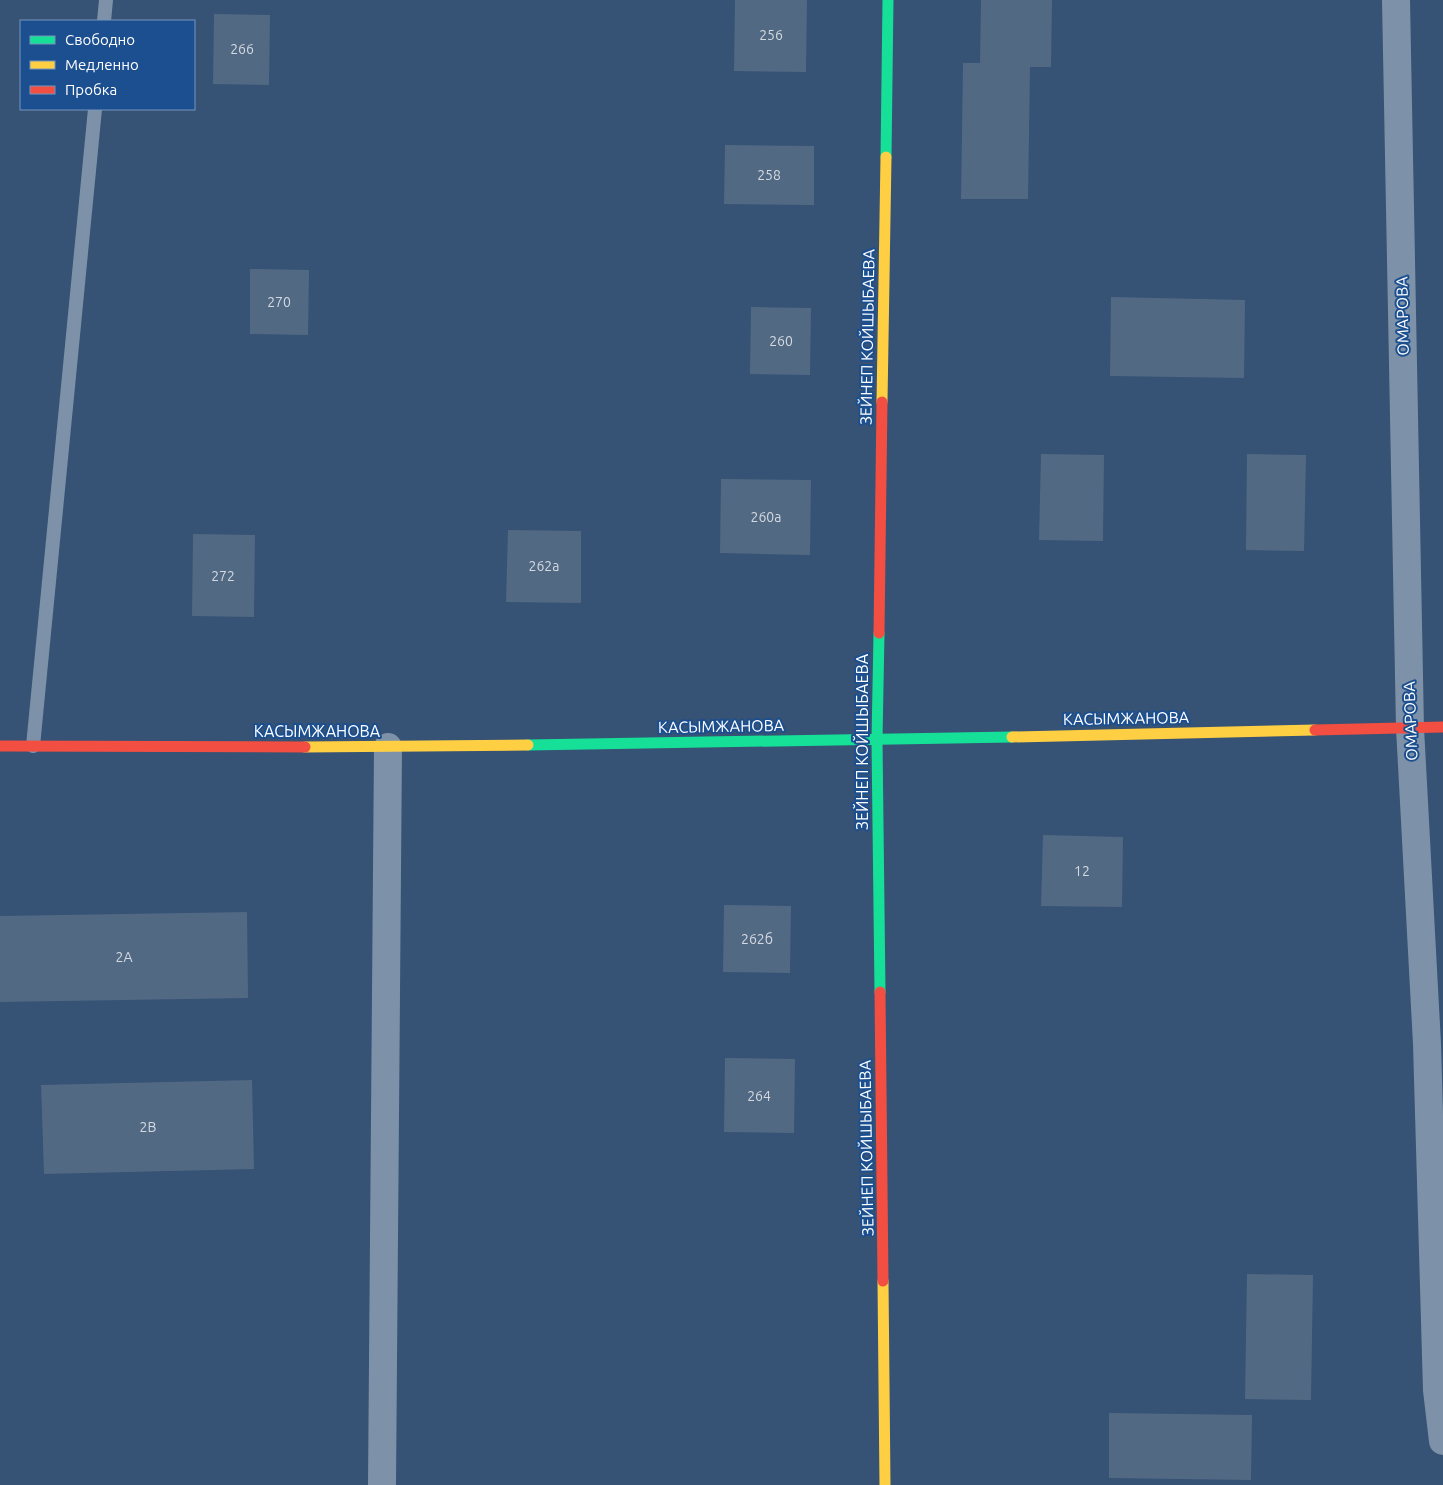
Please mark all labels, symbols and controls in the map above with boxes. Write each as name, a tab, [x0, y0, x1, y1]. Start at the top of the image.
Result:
legend	[20, 20, 195, 110]
house number: 256	[759, 27, 783, 43]
text: Свободно	[65, 31, 135, 48]
house number: 266	[230, 41, 254, 57]
text: Медленно	[65, 56, 139, 73]
text: Пробка	[65, 81, 117, 98]
house number: 258	[757, 167, 781, 183]
street label: ЗЕЙНЕП КОЙШЫБАЕВА	[855, 248, 878, 425]
street label: ОМАРОВА	[1392, 276, 1412, 356]
house number: 270	[267, 294, 291, 310]
house number: 260	[769, 333, 793, 349]
house number: 260а	[751, 509, 781, 525]
house number: 262а	[529, 558, 559, 574]
house number: 272	[211, 568, 235, 584]
street label: ЗЕЙНЕП КОЙШЫБАЕВА	[852, 653, 871, 830]
street label: ОМАРОВА	[1400, 680, 1420, 761]
street label: КАСЫМЖАНОВА	[1063, 708, 1190, 728]
street label: КАСЫМЖАНОВА	[658, 716, 785, 736]
street label: КАСЫМЖАНОВА	[254, 722, 381, 740]
house number: 12	[1074, 863, 1090, 879]
house number: 262б	[741, 931, 773, 947]
house number: 2А	[116, 949, 133, 965]
street label: ЗЕЙНЕП КОЙШЫБАЕВА	[854, 1059, 877, 1236]
house number: 264	[747, 1088, 771, 1104]
house number: 2В	[140, 1119, 156, 1135]

